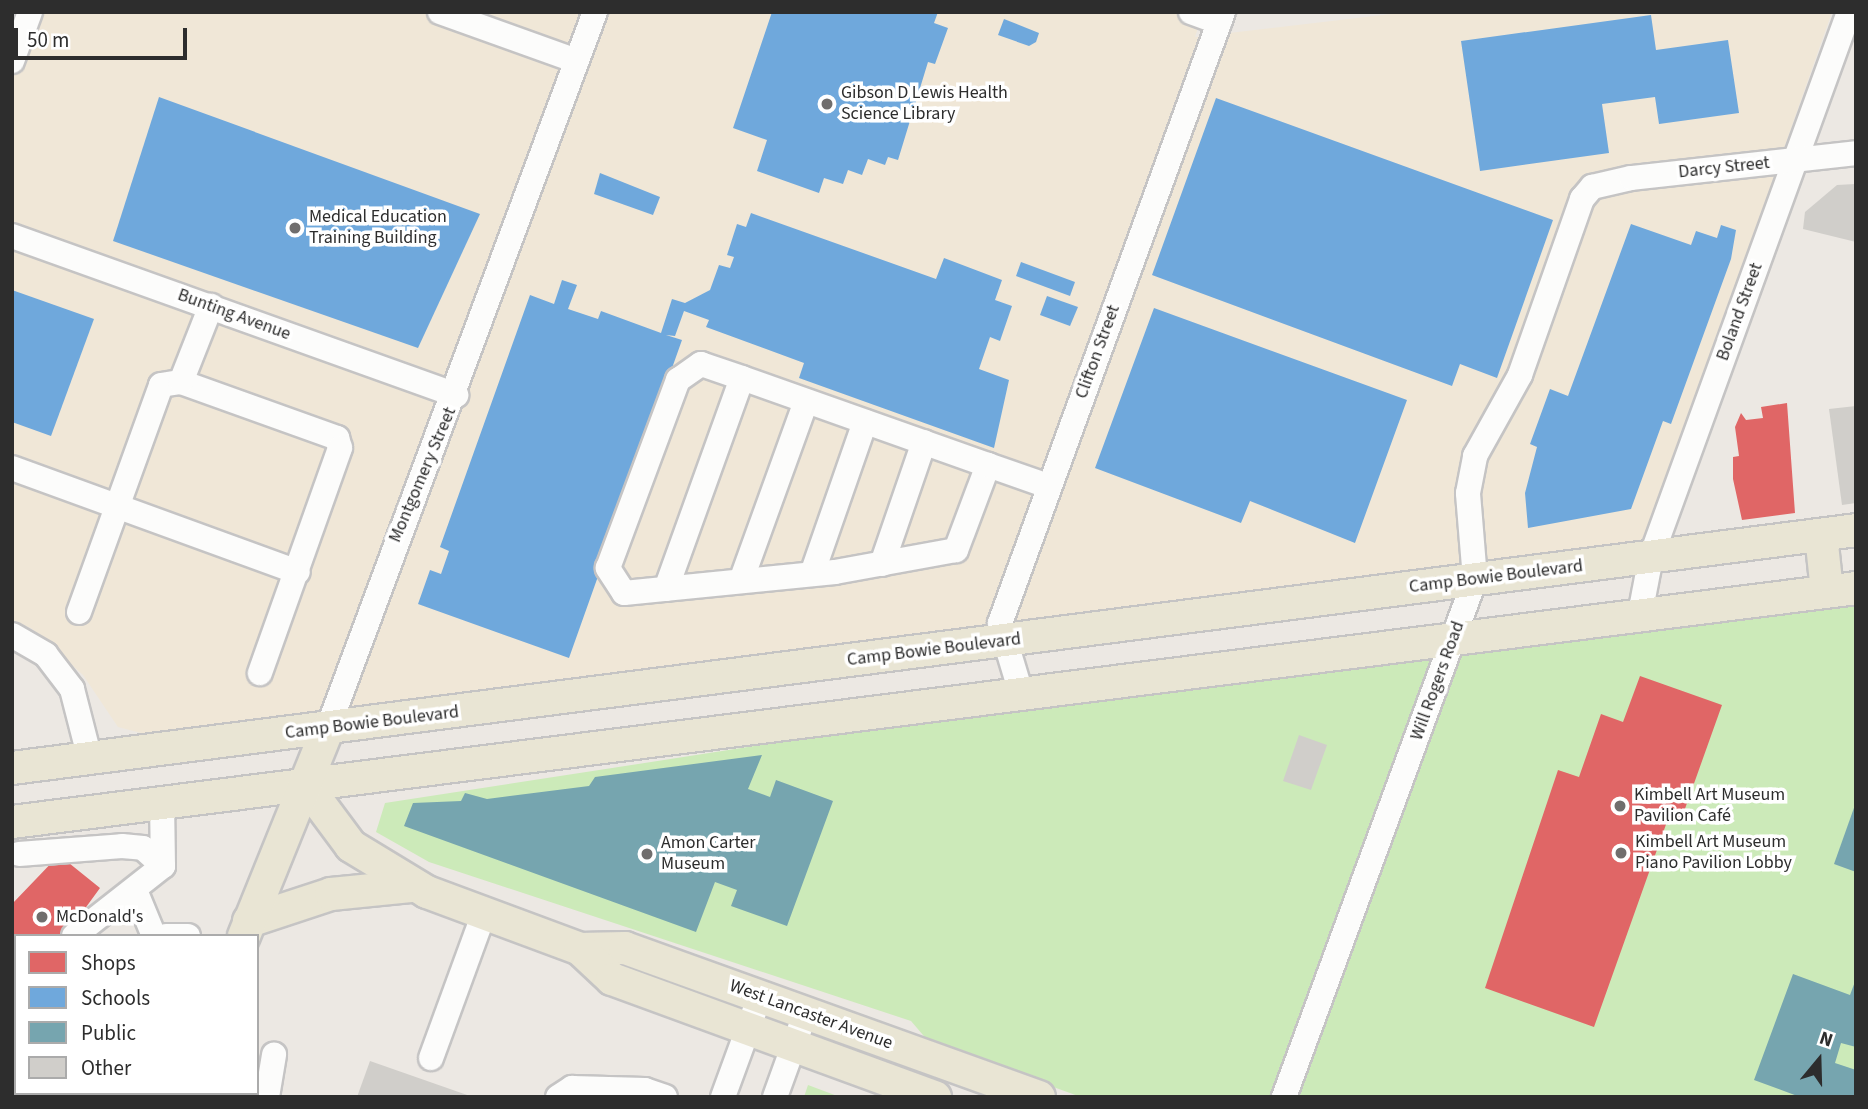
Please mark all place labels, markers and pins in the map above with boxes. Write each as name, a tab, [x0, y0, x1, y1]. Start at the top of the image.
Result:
place label: Gibson D Lewis Health Science Library	[841, 83, 1008, 126]
marker: Gibson D Lewis Health Science Library	[819, 96, 835, 112]
place label: Medical Education Training Building	[309, 207, 447, 249]
marker: Medical Education Training Building	[287, 220, 303, 236]
place label: Kimbell Art Museum Pavilion Café	[1634, 785, 1785, 828]
marker: Kimbell Art Museum Pavilion Café	[1612, 798, 1628, 814]
place label: Kimbell Art Museum Piano Pavilion Lobby	[1635, 832, 1792, 874]
place label: Amon Carter Museum	[661, 833, 756, 876]
marker: Kimbell Art Museum Piano Pavilion Lobby	[1613, 845, 1629, 861]
marker: Amon Carter Museum	[639, 846, 655, 862]
place label: McDonald's	[56, 906, 143, 928]
marker: McDonald's	[34, 909, 50, 925]

